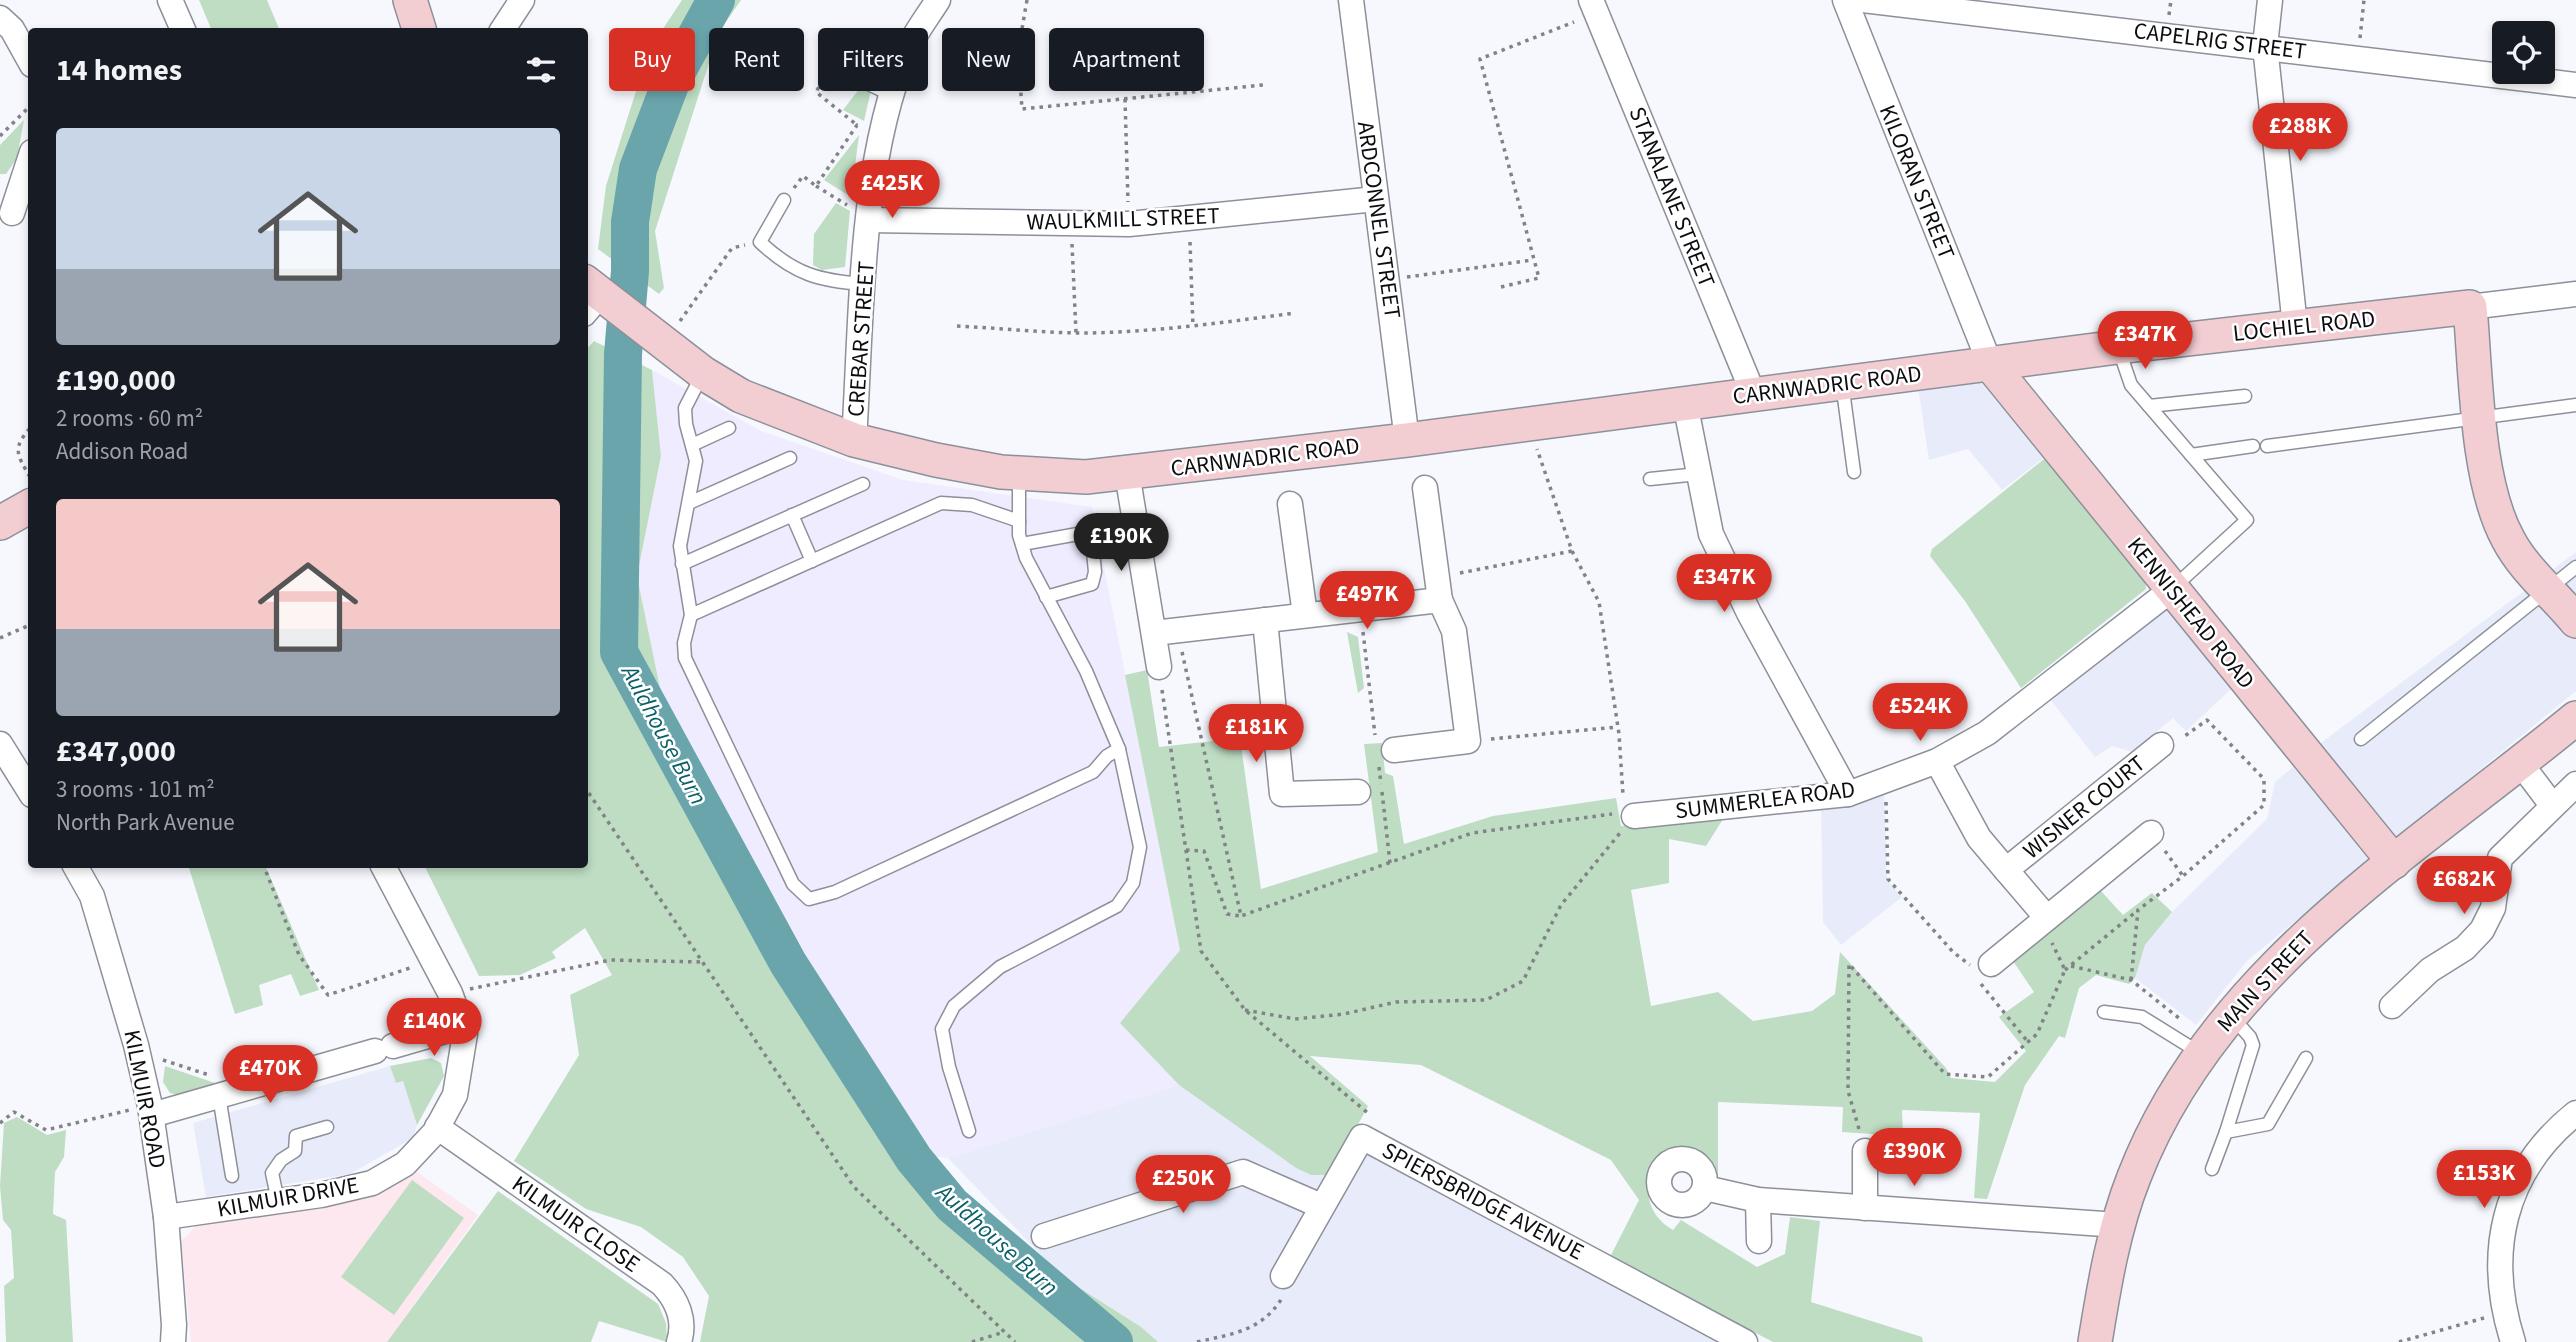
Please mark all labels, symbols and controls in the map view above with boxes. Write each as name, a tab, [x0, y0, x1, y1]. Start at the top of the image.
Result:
street label: CAPELRIG STREET	[2132, 14, 2308, 68]
map controls	[2492, 21, 2555, 84]
button: locate	[2492, 21, 2555, 84]
chip: Buy	[609, 28, 695, 91]
chip: Rent	[709, 28, 804, 91]
chip: Filters	[818, 28, 928, 91]
chip: New	[942, 28, 1035, 91]
chip: Apartment	[1049, 28, 1204, 91]
text: 14 homes	[56, 49, 182, 92]
icon: filters	[522, 51, 560, 89]
street label: KILORAN STREET	[1871, 100, 1963, 264]
street label: STANALANE STREET	[1621, 102, 1723, 292]
pin: £288K	[2251, 104, 2349, 163]
text: £288K	[2269, 109, 2331, 142]
street label: ARDCONNEL STREET	[1349, 119, 1409, 321]
pin: £425K	[843, 160, 941, 220]
text: £425K	[861, 166, 923, 199]
icon: home	[245, 173, 371, 299]
street label: WAULKMILL STREET	[1026, 199, 1220, 239]
street label: CREBAR STREET	[839, 260, 883, 418]
street label: LOCHIEL ROAD	[2231, 302, 2377, 350]
pin: £347K	[2096, 312, 2194, 371]
text: £347K	[2114, 317, 2176, 350]
street label: CARNWADRIC ROAD	[1731, 357, 1923, 413]
text: £190,000	[56, 359, 176, 402]
text: 2 rooms · 60 m²	[56, 402, 203, 435]
street label: CARNWADRIC ROAD	[1169, 429, 1361, 485]
text: Addison Road	[56, 435, 188, 468]
pin: £190K	[1072, 514, 1170, 573]
text: £190K	[1090, 519, 1152, 552]
street label: KENNISHEAD ROAD	[2119, 530, 2263, 696]
icon: home	[245, 544, 371, 670]
pin: £347K	[1675, 554, 1773, 614]
text: £347K	[1693, 560, 1755, 593]
pin: £497K	[1318, 572, 1416, 631]
text: £497K	[1336, 577, 1398, 610]
water label: Auldhouse Burn	[612, 657, 716, 811]
pin: £524K	[1871, 684, 1969, 743]
text: £524K	[1889, 689, 1951, 722]
pin: £181K	[1207, 704, 1305, 764]
text: £181K	[1225, 710, 1287, 743]
text: £347,000	[56, 730, 176, 773]
street label: WISNER COURT	[2016, 747, 2152, 867]
text: 3 rooms · 101 m²	[56, 773, 215, 806]
street label: SUMMERLEA ROAD	[1673, 773, 1857, 827]
text: North Park Avenue	[56, 806, 235, 839]
pin: £682K	[2415, 856, 2513, 916]
text: £682K	[2433, 862, 2495, 895]
street label: MAIN STREET	[2209, 923, 2321, 1039]
pin: £140K	[385, 998, 483, 1058]
text: £140K	[403, 1004, 465, 1037]
street label: KILMUIR ROAD	[115, 1027, 175, 1171]
pin: £470K	[221, 1046, 319, 1105]
text: £470K	[239, 1051, 301, 1084]
pin: £390K	[1865, 1128, 1963, 1188]
street label: SPIERSBRIDGE AVENUE	[1376, 1134, 1590, 1268]
text: £390K	[1883, 1134, 1945, 1167]
pin: £153K	[2435, 1150, 2533, 1210]
pin: £250K	[1134, 1156, 1232, 1215]
text: £153K	[2453, 1156, 2515, 1189]
text: £250K	[1152, 1161, 1214, 1194]
street label: KILMUIR DRIVE	[215, 1168, 361, 1226]
street label: KILMUIR CLOSE	[505, 1168, 647, 1280]
water label: Auldhouse Burn	[927, 1174, 1066, 1304]

